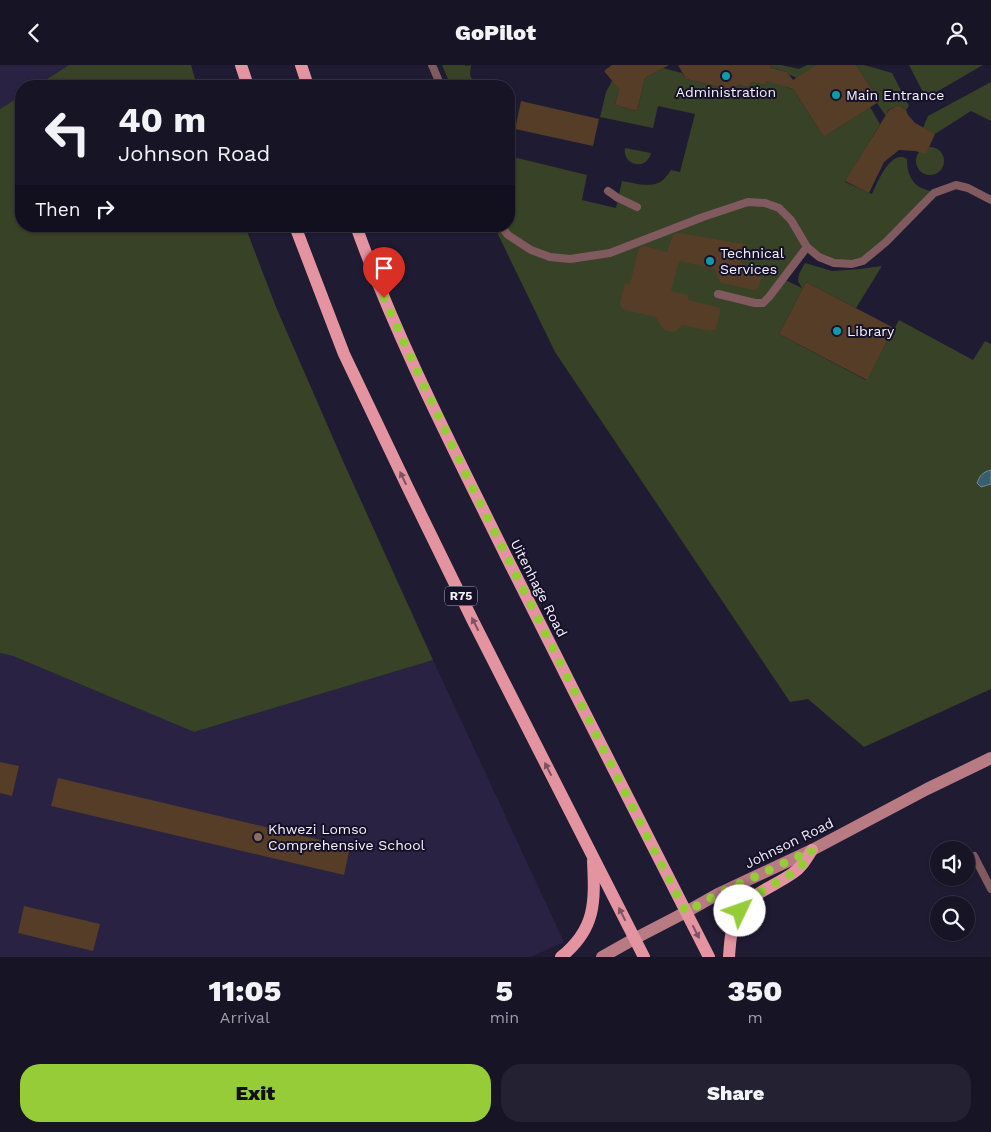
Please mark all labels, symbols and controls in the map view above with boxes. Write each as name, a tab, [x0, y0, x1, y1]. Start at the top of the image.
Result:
icon: back	[20, 19, 48, 47]
icon: person	[943, 19, 971, 47]
text: GoPilot	[455, 20, 536, 45]
marker: Administration	[720, 70, 732, 82]
place label: Administration	[676, 84, 776, 100]
place label: Main Entrance	[846, 87, 944, 103]
marker: Main Entrance	[830, 89, 842, 101]
text: 40 m	[118, 99, 206, 141]
icon: left	[35, 100, 100, 165]
text: Johnson Road	[118, 141, 270, 166]
icon: right	[91, 195, 119, 223]
text: Then	[35, 198, 81, 221]
place label: Technical Services	[720, 245, 785, 277]
pin	[363, 247, 405, 298]
icon: arrive	[370, 254, 398, 282]
marker: Technical Services	[704, 255, 716, 267]
place label: Library	[847, 323, 895, 339]
marker: Library	[831, 325, 843, 337]
one-way arrow	[399, 471, 407, 485]
street label: Uitenhage Road	[508, 537, 570, 639]
road number: R75	[445, 587, 477, 605]
one-way arrow	[471, 617, 479, 631]
one-way arrow	[544, 762, 552, 776]
street label: Johnson Road	[742, 815, 836, 871]
place label: Khwezi Lomso Comprehensive School	[268, 821, 426, 853]
marker: Khwezi Lomso Comprehensive School	[252, 831, 264, 843]
map controls	[930, 841, 975, 941]
button: sound	[930, 841, 975, 886]
position arrow	[713, 884, 765, 936]
button: search	[930, 896, 975, 941]
one-way arrow	[617, 907, 625, 921]
one-way arrow	[692, 925, 700, 939]
text: 11:05	[208, 973, 281, 1008]
text: 5	[496, 973, 513, 1008]
text: 350	[728, 973, 782, 1008]
text: Arrival	[220, 1008, 270, 1027]
text: min	[490, 1008, 519, 1027]
text: m	[747, 1008, 763, 1027]
button: Exit	[20, 1064, 491, 1122]
button: Share	[501, 1064, 971, 1122]

